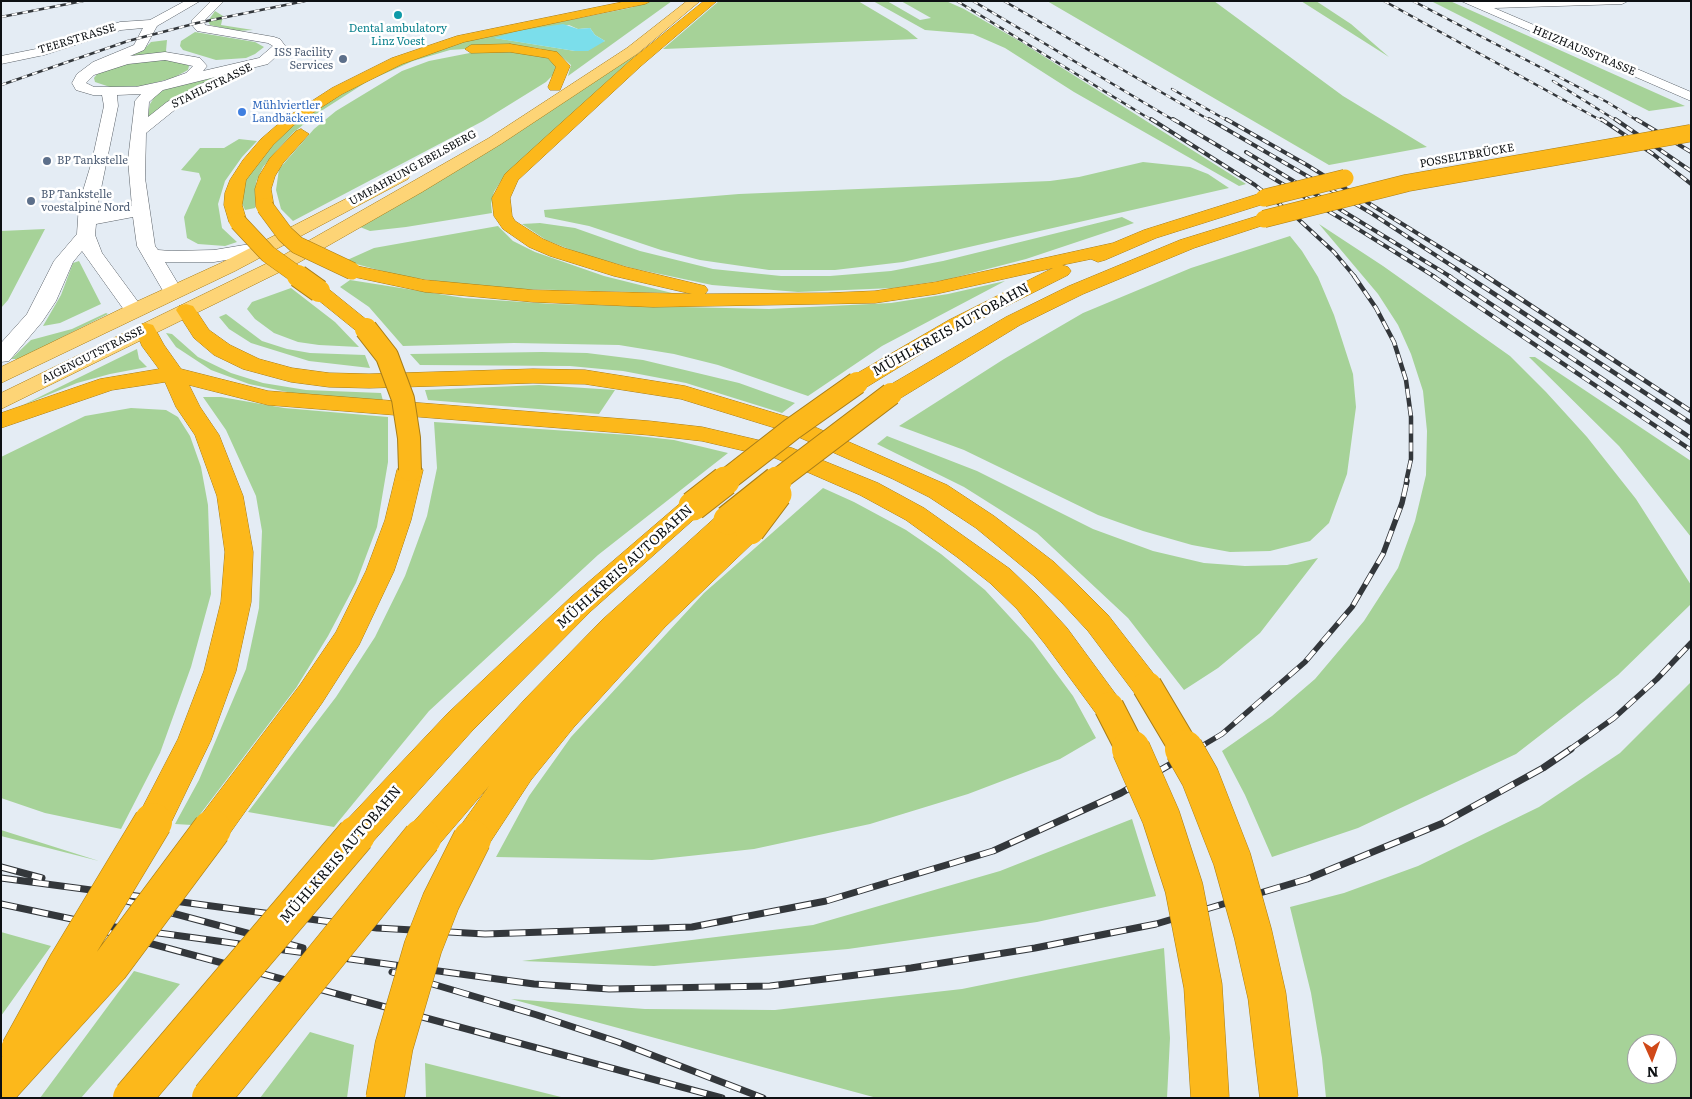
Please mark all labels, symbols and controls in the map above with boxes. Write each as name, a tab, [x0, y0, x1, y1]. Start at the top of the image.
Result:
marker: Dental ambulatory Linz Voest	[392, 9, 404, 21]
street label: TEERSTRASSE	[36, 21, 118, 57]
place label: Dental ambulatory Linz Voest	[349, 22, 447, 48]
street label: HEIZHAUSSTRASSE	[1530, 23, 1638, 79]
place label: ISS Facility Services	[274, 46, 333, 72]
marker: ISS Facility Services	[337, 53, 349, 65]
street label: STAHLSTRASSE	[169, 61, 255, 111]
place label: Mühlviertler Landbäckerei	[252, 99, 323, 125]
marker: Mühlviertler Landbäckerei	[236, 106, 248, 118]
street label: UMFAHRUNG EBELSBERG	[347, 127, 479, 209]
street label: POSSELTBRÜCKE	[1419, 141, 1515, 171]
place label: BP Tankstelle	[57, 154, 128, 168]
marker: BP Tankstelle	[41, 155, 53, 167]
place label: BP Tankstelle voestalpine Nord	[41, 188, 130, 214]
marker: BP Tankstelle voestalpine Nord	[25, 195, 37, 207]
street label: MÜHLKREIS AUTOBAHN	[870, 280, 1032, 380]
street label: AIGENGUTSTRASSE	[40, 324, 146, 386]
street label: MÜHLKREIS AUTOBAHN	[554, 502, 696, 632]
street label: MÜHLKREIS AUTOBAHN	[277, 783, 405, 927]
north arrow	[1627, 1034, 1677, 1084]
text: N	[1646, 1063, 1659, 1083]

